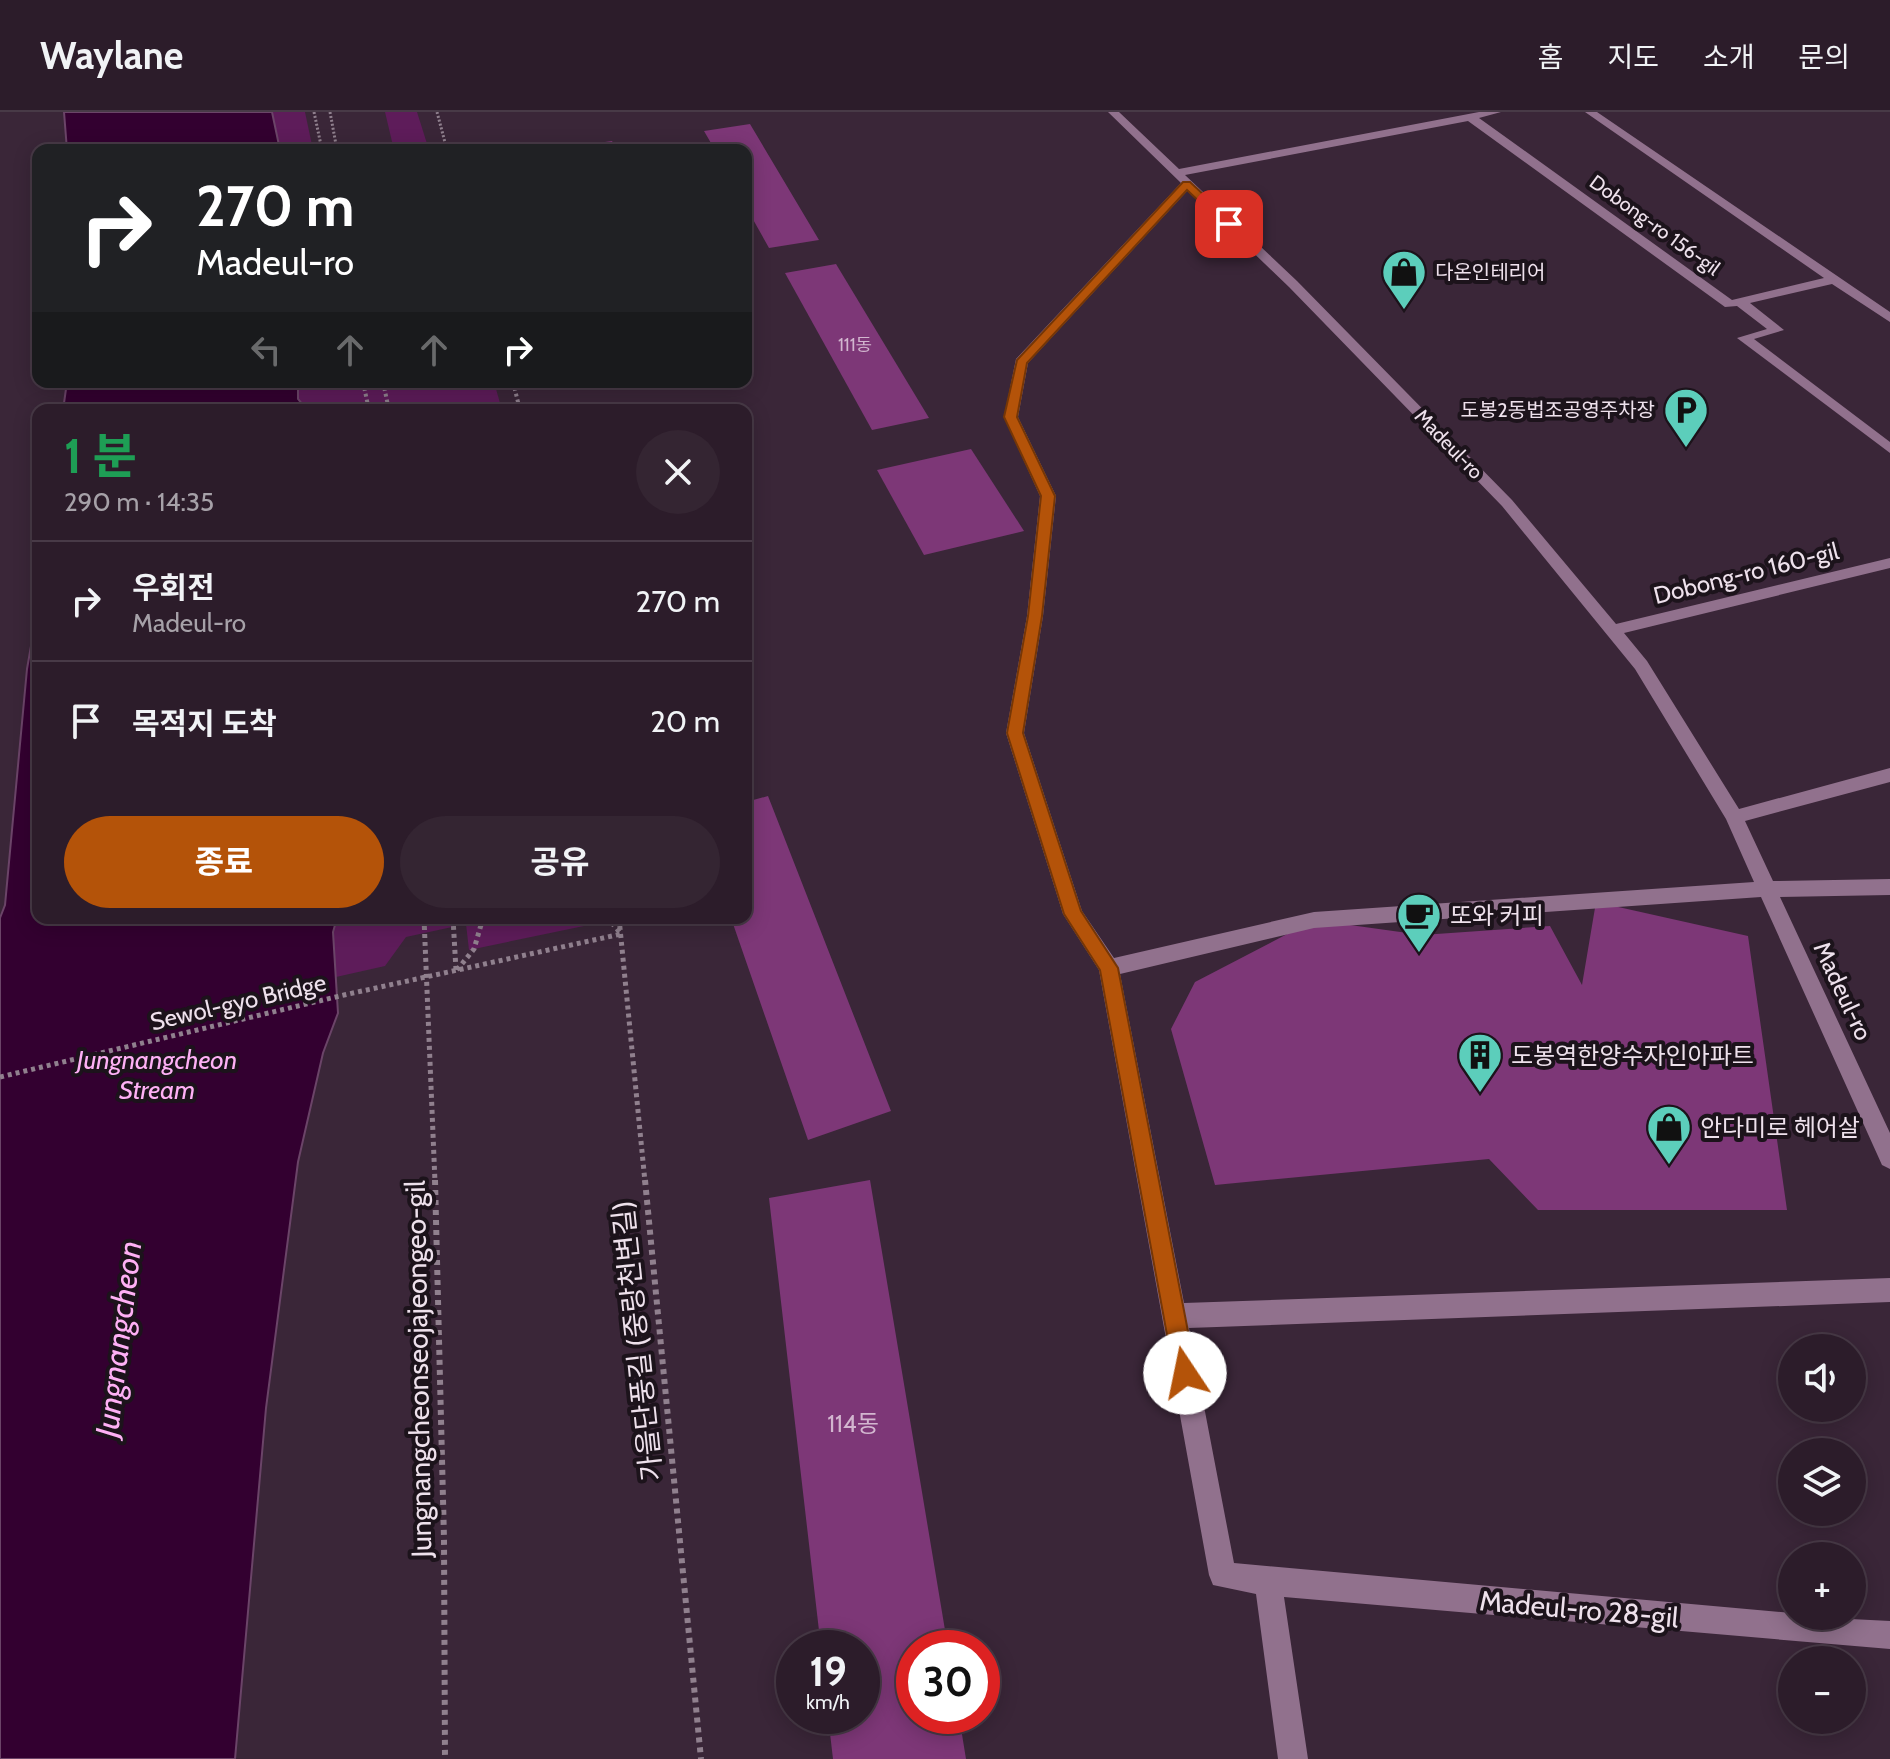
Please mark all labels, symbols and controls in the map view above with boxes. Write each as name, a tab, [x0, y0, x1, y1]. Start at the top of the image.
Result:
text: Waylane	[40, 32, 183, 79]
text: 홈	[1538, 40, 1563, 74]
text: 지도	[1607, 40, 1659, 74]
text: 소개	[1703, 40, 1754, 74]
text: 문의	[1798, 40, 1850, 74]
street label: Dobong-ro 156-gil	[1585, 170, 1725, 280]
text: 270 m	[196, 172, 354, 240]
icon: right	[64, 176, 168, 280]
pin	[1195, 190, 1263, 258]
icon: arrive	[1207, 202, 1251, 246]
text: Madeul-ro	[196, 240, 354, 284]
shop icon: 다온인테리어	[1380, 248, 1428, 311]
place label: 다온인테리어	[1435, 260, 1545, 284]
icon: left	[244, 328, 288, 372]
icon: ahead	[328, 328, 372, 372]
icon: ahead	[412, 328, 456, 372]
icon: right	[496, 328, 540, 372]
house number: 111동	[838, 334, 872, 356]
parking icon: 도봉2동법조공영주차장	[1662, 386, 1710, 449]
place label: 도봉2동법조공영주차장	[1461, 398, 1655, 422]
street label: Madeul-ro	[1410, 404, 1488, 484]
text: 1 분	[64, 427, 137, 485]
button: close	[636, 430, 720, 514]
text: 290 m · 14:35	[64, 486, 214, 518]
street label: Dobong-ro 160-gil	[1650, 536, 1842, 610]
text: 우회전	[132, 569, 215, 606]
icon: right	[64, 579, 108, 623]
text: 270 m	[635, 583, 720, 620]
text: Madeul-ro	[132, 607, 246, 639]
icon: arrive	[64, 699, 108, 743]
text: 20 m	[650, 703, 720, 740]
text: 목적지 도착	[132, 705, 277, 742]
button: 종료	[64, 816, 384, 908]
button: 공유	[400, 816, 720, 908]
cafe icon: 또와 커피	[1395, 891, 1443, 954]
place label: 또와 커피	[1450, 901, 1544, 930]
street label: Madeul-ro	[1808, 937, 1878, 1045]
street label: Sewol-gyo Bridge	[147, 968, 329, 1036]
building icon: 도봉역한양수자인아파트	[1456, 1031, 1504, 1094]
place label: 도봉역한양수자인아파트	[1511, 1041, 1754, 1070]
water label: Jungnangcheon Stream	[75, 1044, 237, 1106]
shop icon: 안다미로 헤어살	[1645, 1103, 1693, 1166]
place label: 안다미로 헤어살	[1700, 1113, 1860, 1142]
street label: Jungnangcheonseojajeongeo-gil	[398, 1180, 438, 1559]
street label: 가을단풍길 (중랑천변길)	[605, 1199, 669, 1483]
water label: Jungnangcheon	[86, 1239, 149, 1442]
position arrow	[1143, 1331, 1227, 1415]
map controls	[1778, 1334, 1866, 1734]
button: sound	[1778, 1334, 1866, 1422]
house number: 114동	[827, 1409, 879, 1438]
button: layers	[1778, 1438, 1866, 1526]
button: +	[1778, 1542, 1866, 1630]
street label: Madeul-ro 28-gil	[1478, 1583, 1680, 1635]
speed limit sign: 30	[896, 1630, 1000, 1734]
button: −	[1778, 1646, 1866, 1734]
text: 19	[809, 1647, 847, 1696]
text: km/h	[806, 1690, 850, 1714]

